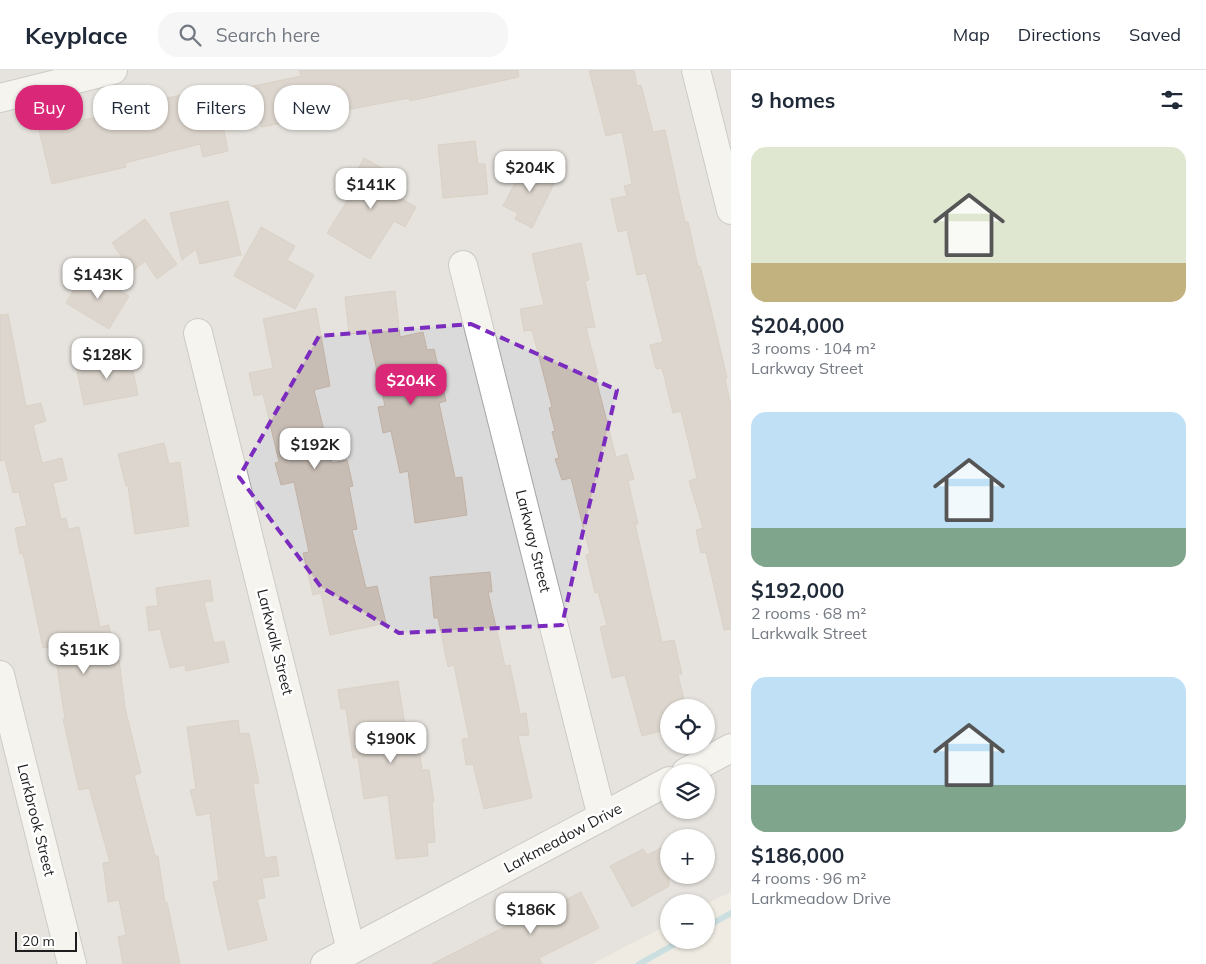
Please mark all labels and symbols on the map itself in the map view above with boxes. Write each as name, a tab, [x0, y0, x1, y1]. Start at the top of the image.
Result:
pin: $204K	[495, 150, 565, 193]
pin: $141K	[336, 168, 406, 210]
pin: $143K	[63, 258, 133, 300]
pin: $128K	[72, 338, 142, 380]
pin: $204K	[376, 364, 446, 406]
pin: $192K	[280, 428, 350, 470]
street label: Larkway Street	[512, 488, 555, 594]
street label: Larkwalk Street	[253, 587, 298, 697]
pin: $151K	[49, 632, 119, 675]
pin: $190K	[356, 722, 426, 764]
street label: Larkbrook Street	[13, 762, 60, 878]
street label: Larkmeadow Drive	[500, 798, 625, 877]
pin: $186K	[496, 892, 566, 935]
scale bar	[15, 929, 78, 952]

